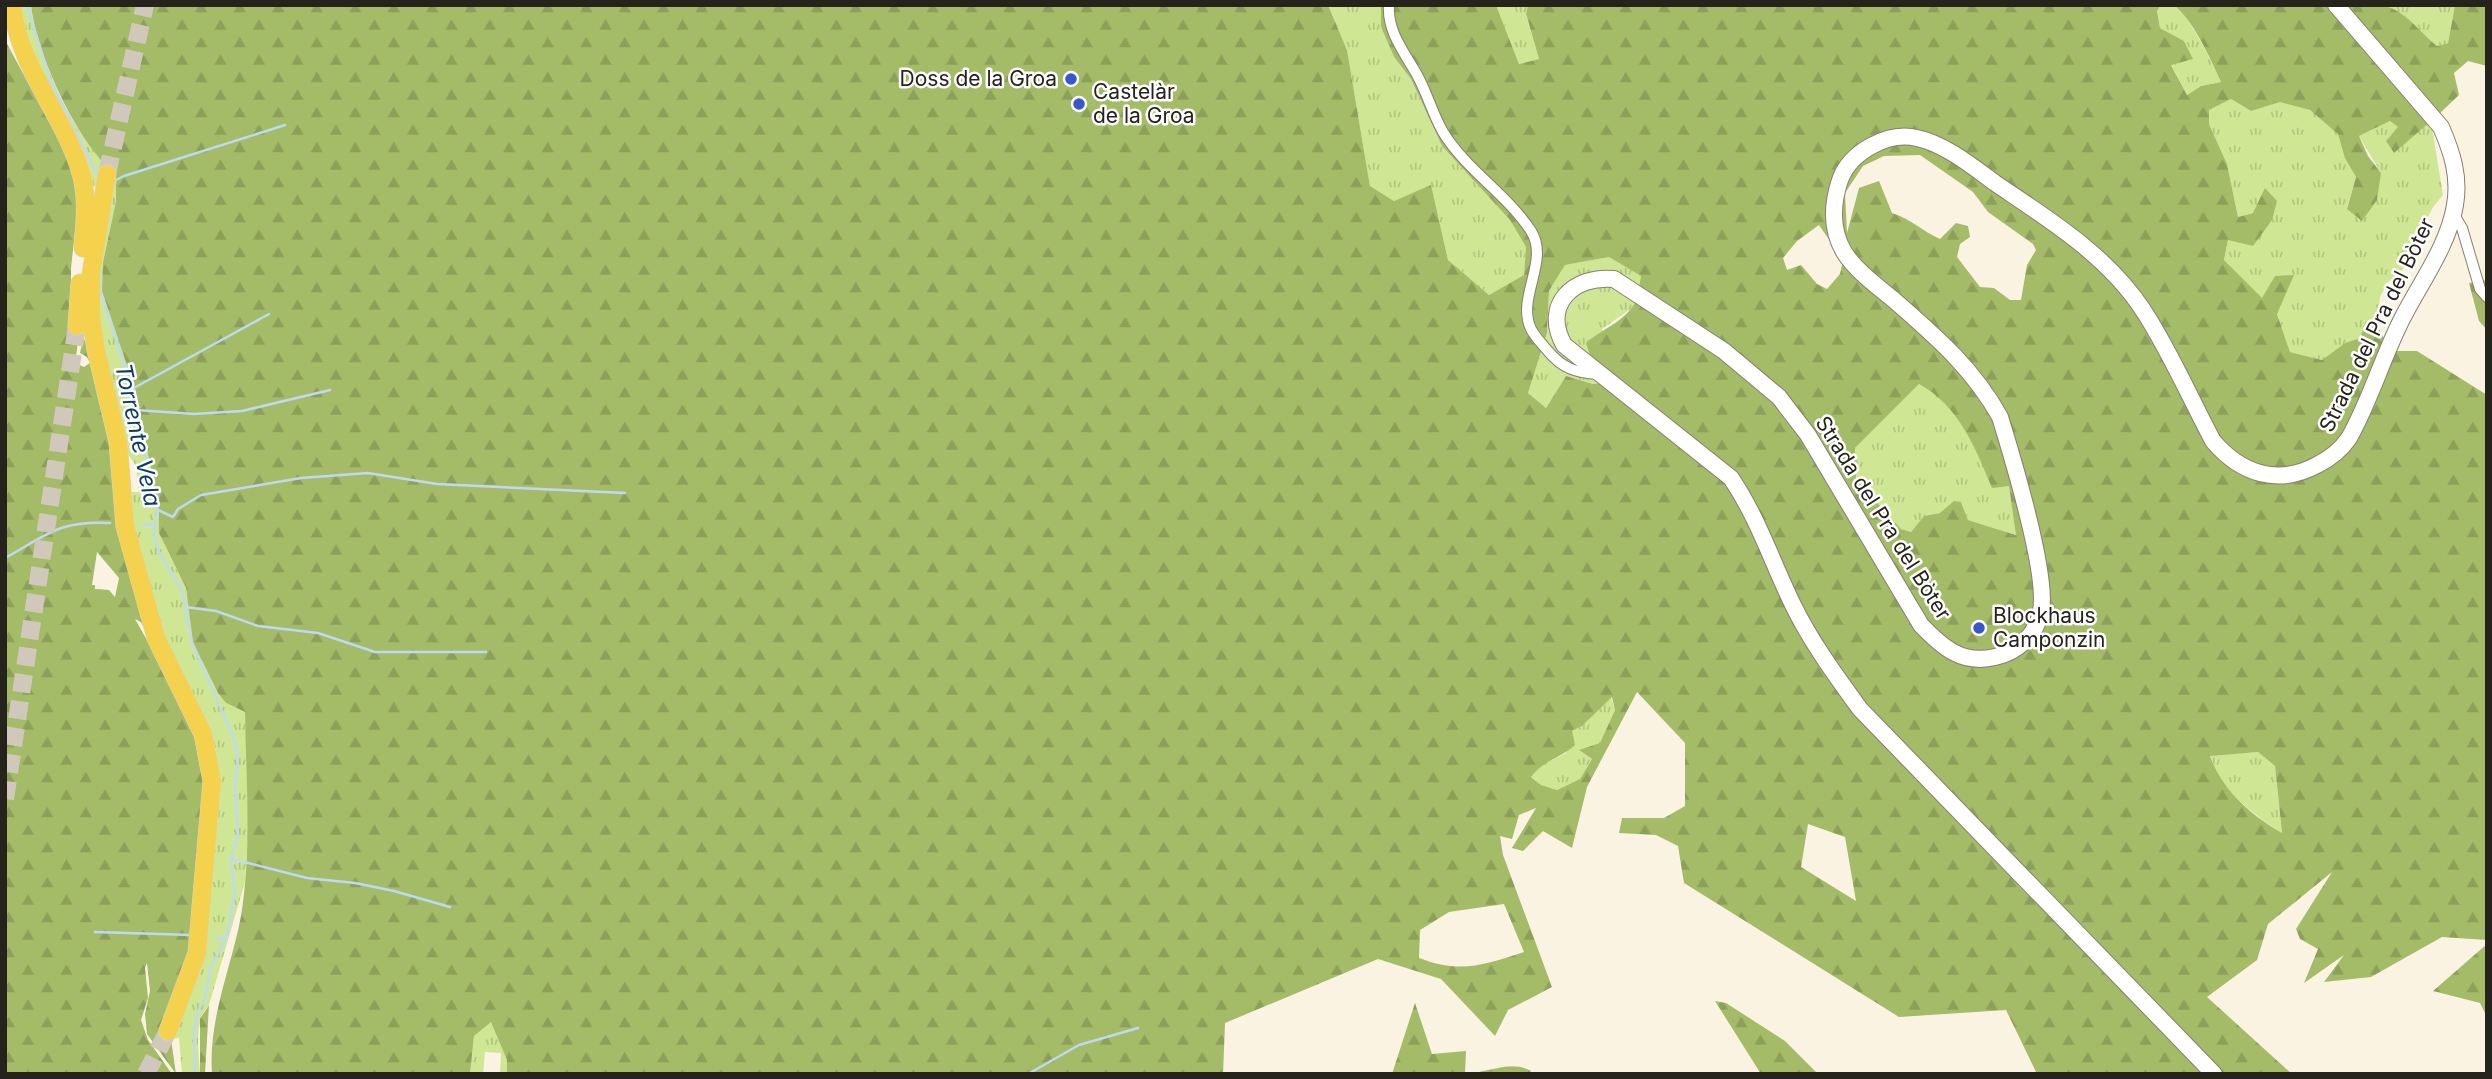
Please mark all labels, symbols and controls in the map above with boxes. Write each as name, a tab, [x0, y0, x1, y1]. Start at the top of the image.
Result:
place label: Doss de la Groa	[900, 66, 1057, 91]
marker: Doss de la Groa	[1063, 71, 1079, 87]
place label: Castelàr de la Groa	[1093, 79, 1195, 128]
marker: Castelàr de la Groa	[1071, 96, 1087, 112]
street label: Strada del Pra del Bòter	[2314, 214, 2439, 436]
water label: Torrente Vela	[109, 361, 167, 509]
street label: Strada del Pra del Bòter	[1811, 411, 1956, 624]
place label: Blockhaus Camponzin	[1993, 603, 2105, 652]
marker: Blockhaus Camponzin	[1971, 620, 1987, 636]

